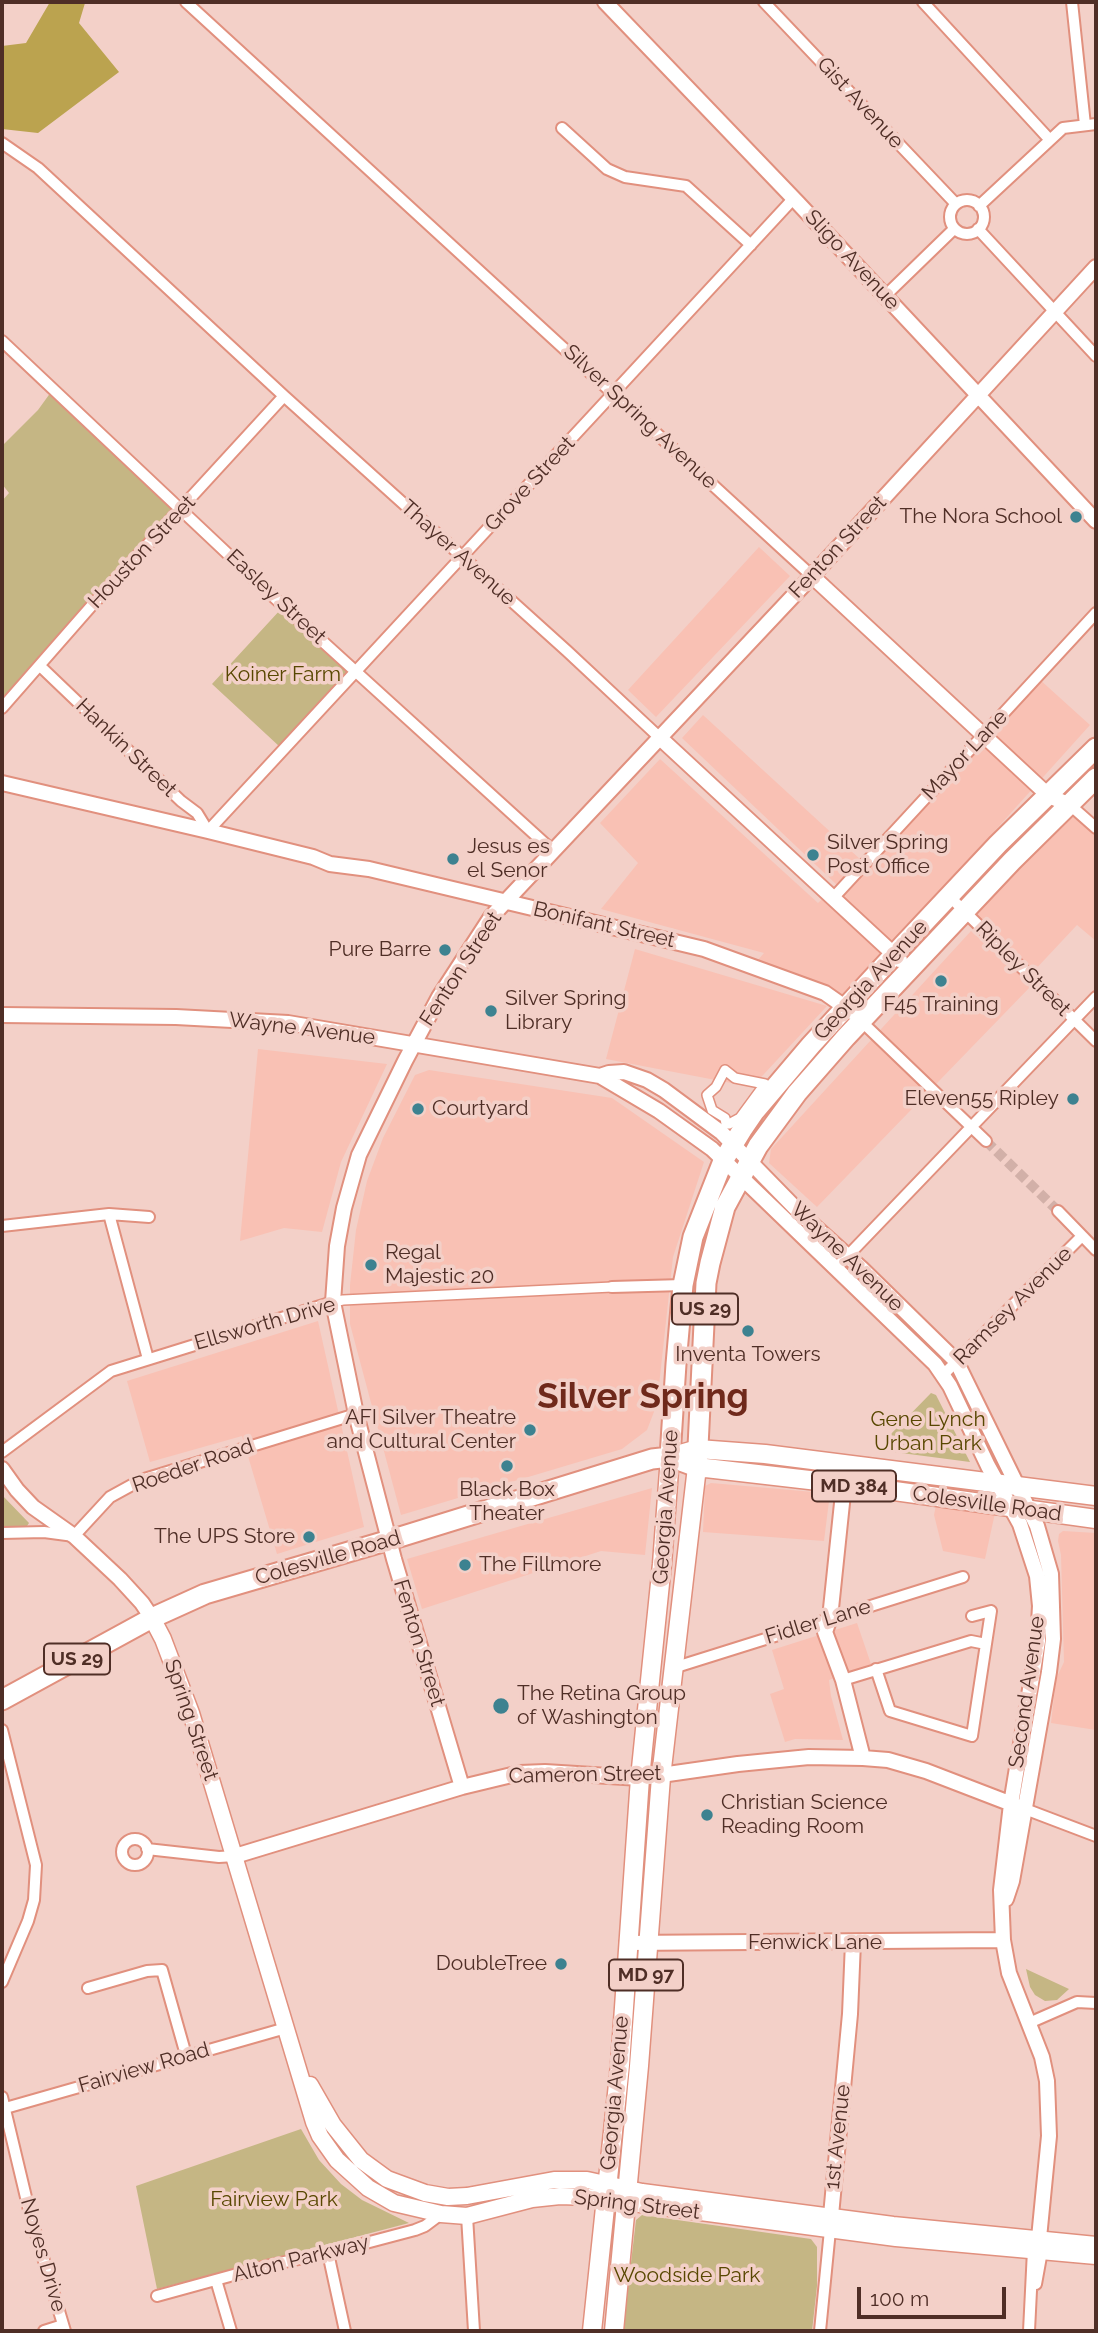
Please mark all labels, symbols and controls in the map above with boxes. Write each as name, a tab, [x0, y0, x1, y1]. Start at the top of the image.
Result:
street label: Gist Avenue	[811, 52, 909, 154]
street label: Sligo Avenue	[799, 205, 905, 315]
street label: Silver Spring Avenue	[558, 339, 722, 495]
street label: Grove Street	[480, 431, 580, 537]
street label: Houston Street	[83, 490, 201, 614]
street label: Fenton Street	[784, 490, 892, 604]
street label: Thayer Avenue	[395, 495, 521, 611]
place label: The Nora School	[899, 504, 1062, 530]
marker: The Nora School	[1068, 509, 1084, 525]
street label: Easley Street	[221, 544, 331, 650]
park label: Koiner Farm	[225, 662, 341, 688]
street label: Hankin Street	[70, 694, 182, 802]
street label: Mayor Lane	[917, 705, 1013, 805]
place label: Silver Spring Post Office	[827, 830, 948, 880]
place label: Jesus es el Senor	[467, 834, 550, 884]
marker: Silver Spring Post Office	[805, 847, 821, 863]
marker: Jesus es el Senor	[445, 851, 461, 867]
street label: Bonifant Street	[531, 896, 677, 954]
street label: Fenton Street	[415, 907, 507, 1031]
street label: Georgia Avenue	[809, 915, 933, 1045]
street label: Ripley Street	[970, 916, 1076, 1022]
place label: Pure Barre	[329, 937, 431, 963]
marker: Pure Barre	[437, 942, 453, 958]
marker: F45 Training	[933, 973, 949, 989]
place label: Silver Spring Library	[505, 986, 626, 1036]
place label: F45 Training	[883, 992, 999, 1018]
marker: Silver Spring Library	[483, 1003, 499, 1019]
street label: Wayne Avenue	[228, 1008, 376, 1050]
place label: Eleven55 Ripley	[905, 1086, 1059, 1112]
marker: Eleven55 Ripley	[1065, 1091, 1081, 1107]
place label: Courtyard	[432, 1096, 528, 1122]
marker: Courtyard	[410, 1101, 426, 1117]
street label: Wayne Avenue	[785, 1197, 909, 1317]
place label: Regal Majestic 20	[385, 1240, 494, 1290]
street label: Ramsey Avenue	[949, 1242, 1077, 1370]
marker: Regal Majestic 20	[363, 1257, 379, 1273]
street label: Ellsworth Drive	[192, 1292, 338, 1356]
road number: US 29	[672, 1294, 738, 1324]
marker: Inventa Towers	[740, 1323, 756, 1339]
place label: Inventa Towers	[675, 1342, 821, 1368]
district label: Silver Spring	[537, 1376, 749, 1418]
place label: AFI Silver Theatre and Cultural Center	[327, 1405, 516, 1455]
park label: Gene Lynch Urban Park	[870, 1407, 986, 1457]
marker: AFI Silver Theatre and Cultural Center	[522, 1422, 538, 1438]
street label: Georgia Avenue	[648, 1429, 684, 1585]
street label: Roeder Road	[129, 1433, 257, 1499]
marker: Black Box Theater	[499, 1458, 515, 1474]
road number: MD 384	[812, 1470, 896, 1502]
place label: Black Box Theater	[459, 1477, 555, 1527]
street label: Colesville Road	[911, 1481, 1063, 1527]
place label: The UPS Store	[154, 1524, 295, 1550]
street label: Colesville Road	[252, 1525, 404, 1591]
marker: The UPS Store	[301, 1529, 317, 1545]
place label: The Fillmore	[479, 1552, 601, 1578]
marker: The Fillmore	[457, 1557, 473, 1573]
street label: Fenton Street	[388, 1577, 450, 1709]
street label: Fidler Lane	[762, 1594, 874, 1650]
street label: Second Avenue	[1004, 1614, 1050, 1770]
road number: US 29	[44, 1644, 110, 1674]
street label: Spring Street	[159, 1656, 223, 1784]
place label: The Retina Group of Washington	[517, 1681, 686, 1731]
marker: The Retina Group of Washington	[491, 1696, 511, 1716]
street label: Cameron Street	[508, 1761, 662, 1789]
place label: Christian Science Reading Room	[721, 1790, 888, 1840]
marker: Christian Science Reading Room	[699, 1807, 715, 1823]
street label: Fenwick Lane	[748, 1930, 882, 1956]
place label: DoubleTree	[436, 1951, 547, 1977]
marker: DoubleTree	[553, 1956, 569, 1972]
road number: MD 97	[609, 1960, 683, 1991]
street label: Georgia Avenue	[596, 2015, 634, 2171]
street label: Fairview Road	[76, 2037, 212, 2099]
street label: 1st Avenue	[820, 2083, 856, 2191]
street label: Spring Street	[573, 2185, 701, 2225]
park label: Fairview Park	[210, 2187, 338, 2213]
street label: Noyes Drive	[15, 2195, 71, 2315]
street label: Alton Parkway	[230, 2230, 372, 2288]
park label: Woodside Park	[614, 2263, 760, 2289]
scale bar	[860, 2274, 1009, 2318]
text: 100 m	[870, 2286, 929, 2311]

